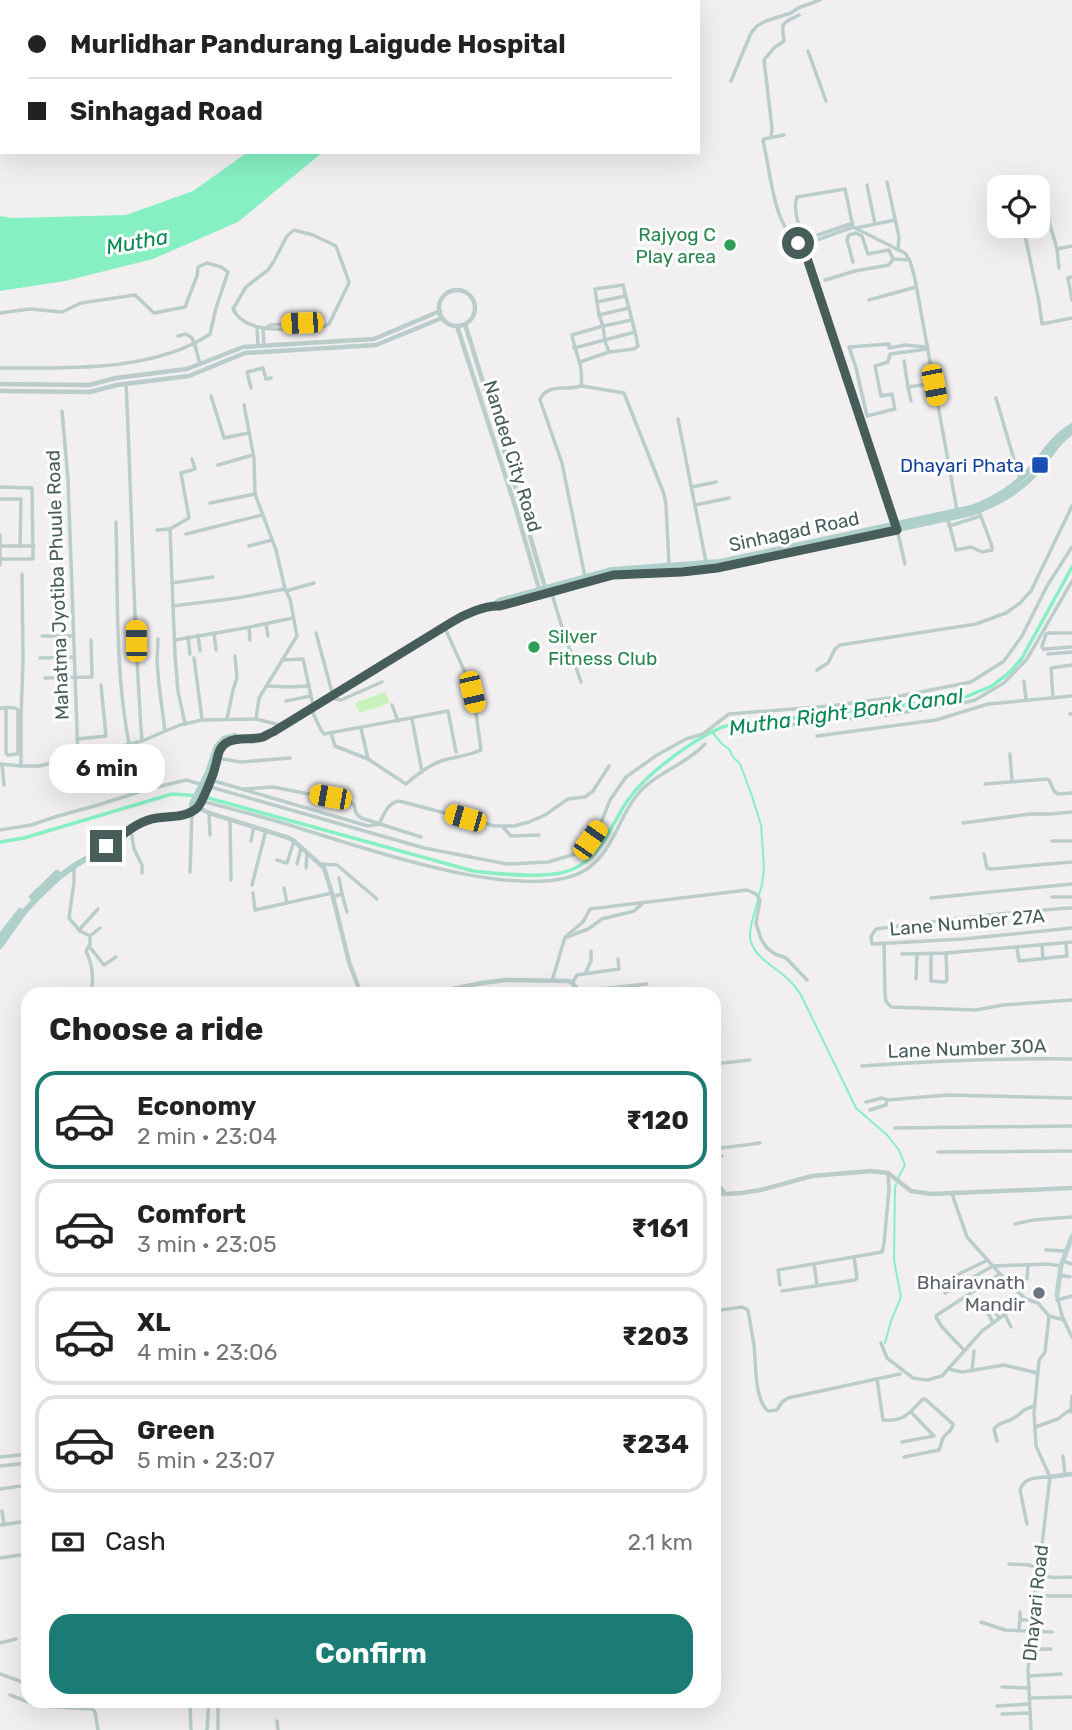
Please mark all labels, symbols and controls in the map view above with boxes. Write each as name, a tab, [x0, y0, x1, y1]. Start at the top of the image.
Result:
text: Murlidhar Pandurang Laigude Hospital	[70, 29, 566, 60]
text: Sinhagad Road	[70, 96, 263, 127]
map controls	[987, 175, 1050, 238]
button: locate	[987, 175, 1050, 238]
place label: Rajyog C Play area	[636, 223, 716, 268]
water label: Mutha	[104, 224, 170, 259]
route start	[782, 227, 814, 259]
marker: Rajyog C Play area	[722, 237, 738, 253]
car	[281, 312, 324, 334]
car	[920, 362, 949, 408]
street label: Nanded City Road	[479, 377, 547, 535]
street label: Mahatma Jyotiba Phuule Road	[41, 450, 74, 720]
place label: Dhayari Phata	[900, 454, 1024, 477]
marker: Dhayari Phata	[1030, 455, 1050, 475]
street label: Sinhagad Road	[727, 506, 861, 557]
car	[126, 620, 147, 662]
place label: Silver Fitness Club	[548, 625, 657, 670]
marker: Silver Fitness Club	[526, 639, 542, 655]
car	[458, 669, 487, 715]
water label: Mutha Right Bank Canal	[727, 683, 966, 740]
callout: 6 min	[48, 744, 164, 794]
text: 6 min	[76, 754, 138, 782]
car	[308, 783, 353, 811]
car	[442, 802, 489, 834]
car	[570, 817, 611, 863]
route end	[90, 830, 122, 862]
street label: Lane Number 27A	[889, 904, 1046, 941]
text: Choose a ride	[49, 1010, 263, 1048]
street label: Lane Number 30A	[887, 1034, 1047, 1063]
icon: car	[53, 1089, 116, 1152]
text: Economy	[137, 1091, 256, 1122]
text: ₹120	[626, 1105, 689, 1136]
text: 2 min · 23:04	[137, 1122, 277, 1150]
icon: car	[53, 1197, 116, 1260]
text: Comfort	[137, 1199, 246, 1230]
text: ₹161	[631, 1213, 689, 1244]
text: 3 min · 23:05	[137, 1230, 277, 1258]
place label: Bhairavnath Mandir	[917, 1271, 1026, 1316]
marker: Bhairavnath Mandir	[1031, 1285, 1047, 1301]
icon: car	[53, 1305, 116, 1368]
text: XL	[137, 1307, 170, 1338]
text: ₹203	[622, 1321, 689, 1352]
text: 4 min · 23:06	[137, 1338, 277, 1366]
icon: car	[53, 1413, 116, 1476]
text: Green	[137, 1415, 215, 1446]
text: ₹234	[622, 1429, 689, 1460]
text: 5 min · 23:07	[137, 1446, 275, 1474]
icon: cash	[49, 1523, 87, 1561]
text: Cash	[105, 1526, 166, 1557]
text: 2.1 km	[627, 1528, 693, 1556]
street label: Dhayari Road	[1018, 1544, 1053, 1662]
button: Confirm	[49, 1614, 693, 1694]

